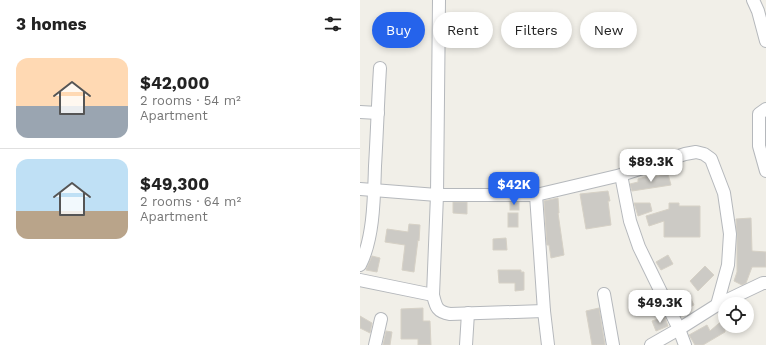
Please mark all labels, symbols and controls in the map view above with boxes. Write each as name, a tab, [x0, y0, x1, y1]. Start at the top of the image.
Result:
chip: Buy	[372, 12, 425, 48]
chip: Rent	[433, 12, 493, 48]
chip: Filters	[501, 12, 572, 48]
chip: New	[580, 12, 637, 48]
icon: filters	[322, 13, 344, 35]
text: 3 homes	[16, 14, 87, 34]
text: $42,000	[140, 73, 209, 93]
icon: home	[48, 74, 96, 122]
text: 2 rooms · 54 m²	[140, 93, 241, 108]
text: Apartment	[140, 108, 208, 123]
pin: $89.3K	[618, 149, 684, 183]
text: $89.3K	[629, 154, 673, 169]
pin: $42K	[490, 172, 538, 206]
text: $49,300	[140, 174, 209, 194]
icon: home	[48, 175, 96, 223]
text: $42K	[497, 177, 531, 192]
text: 2 rooms · 64 m²	[140, 194, 241, 209]
text: Apartment	[140, 209, 208, 224]
pin: $49.3K	[627, 290, 693, 324]
text: $49.3K	[637, 295, 683, 310]
map controls	[718, 297, 754, 333]
button: locate	[718, 297, 754, 333]

